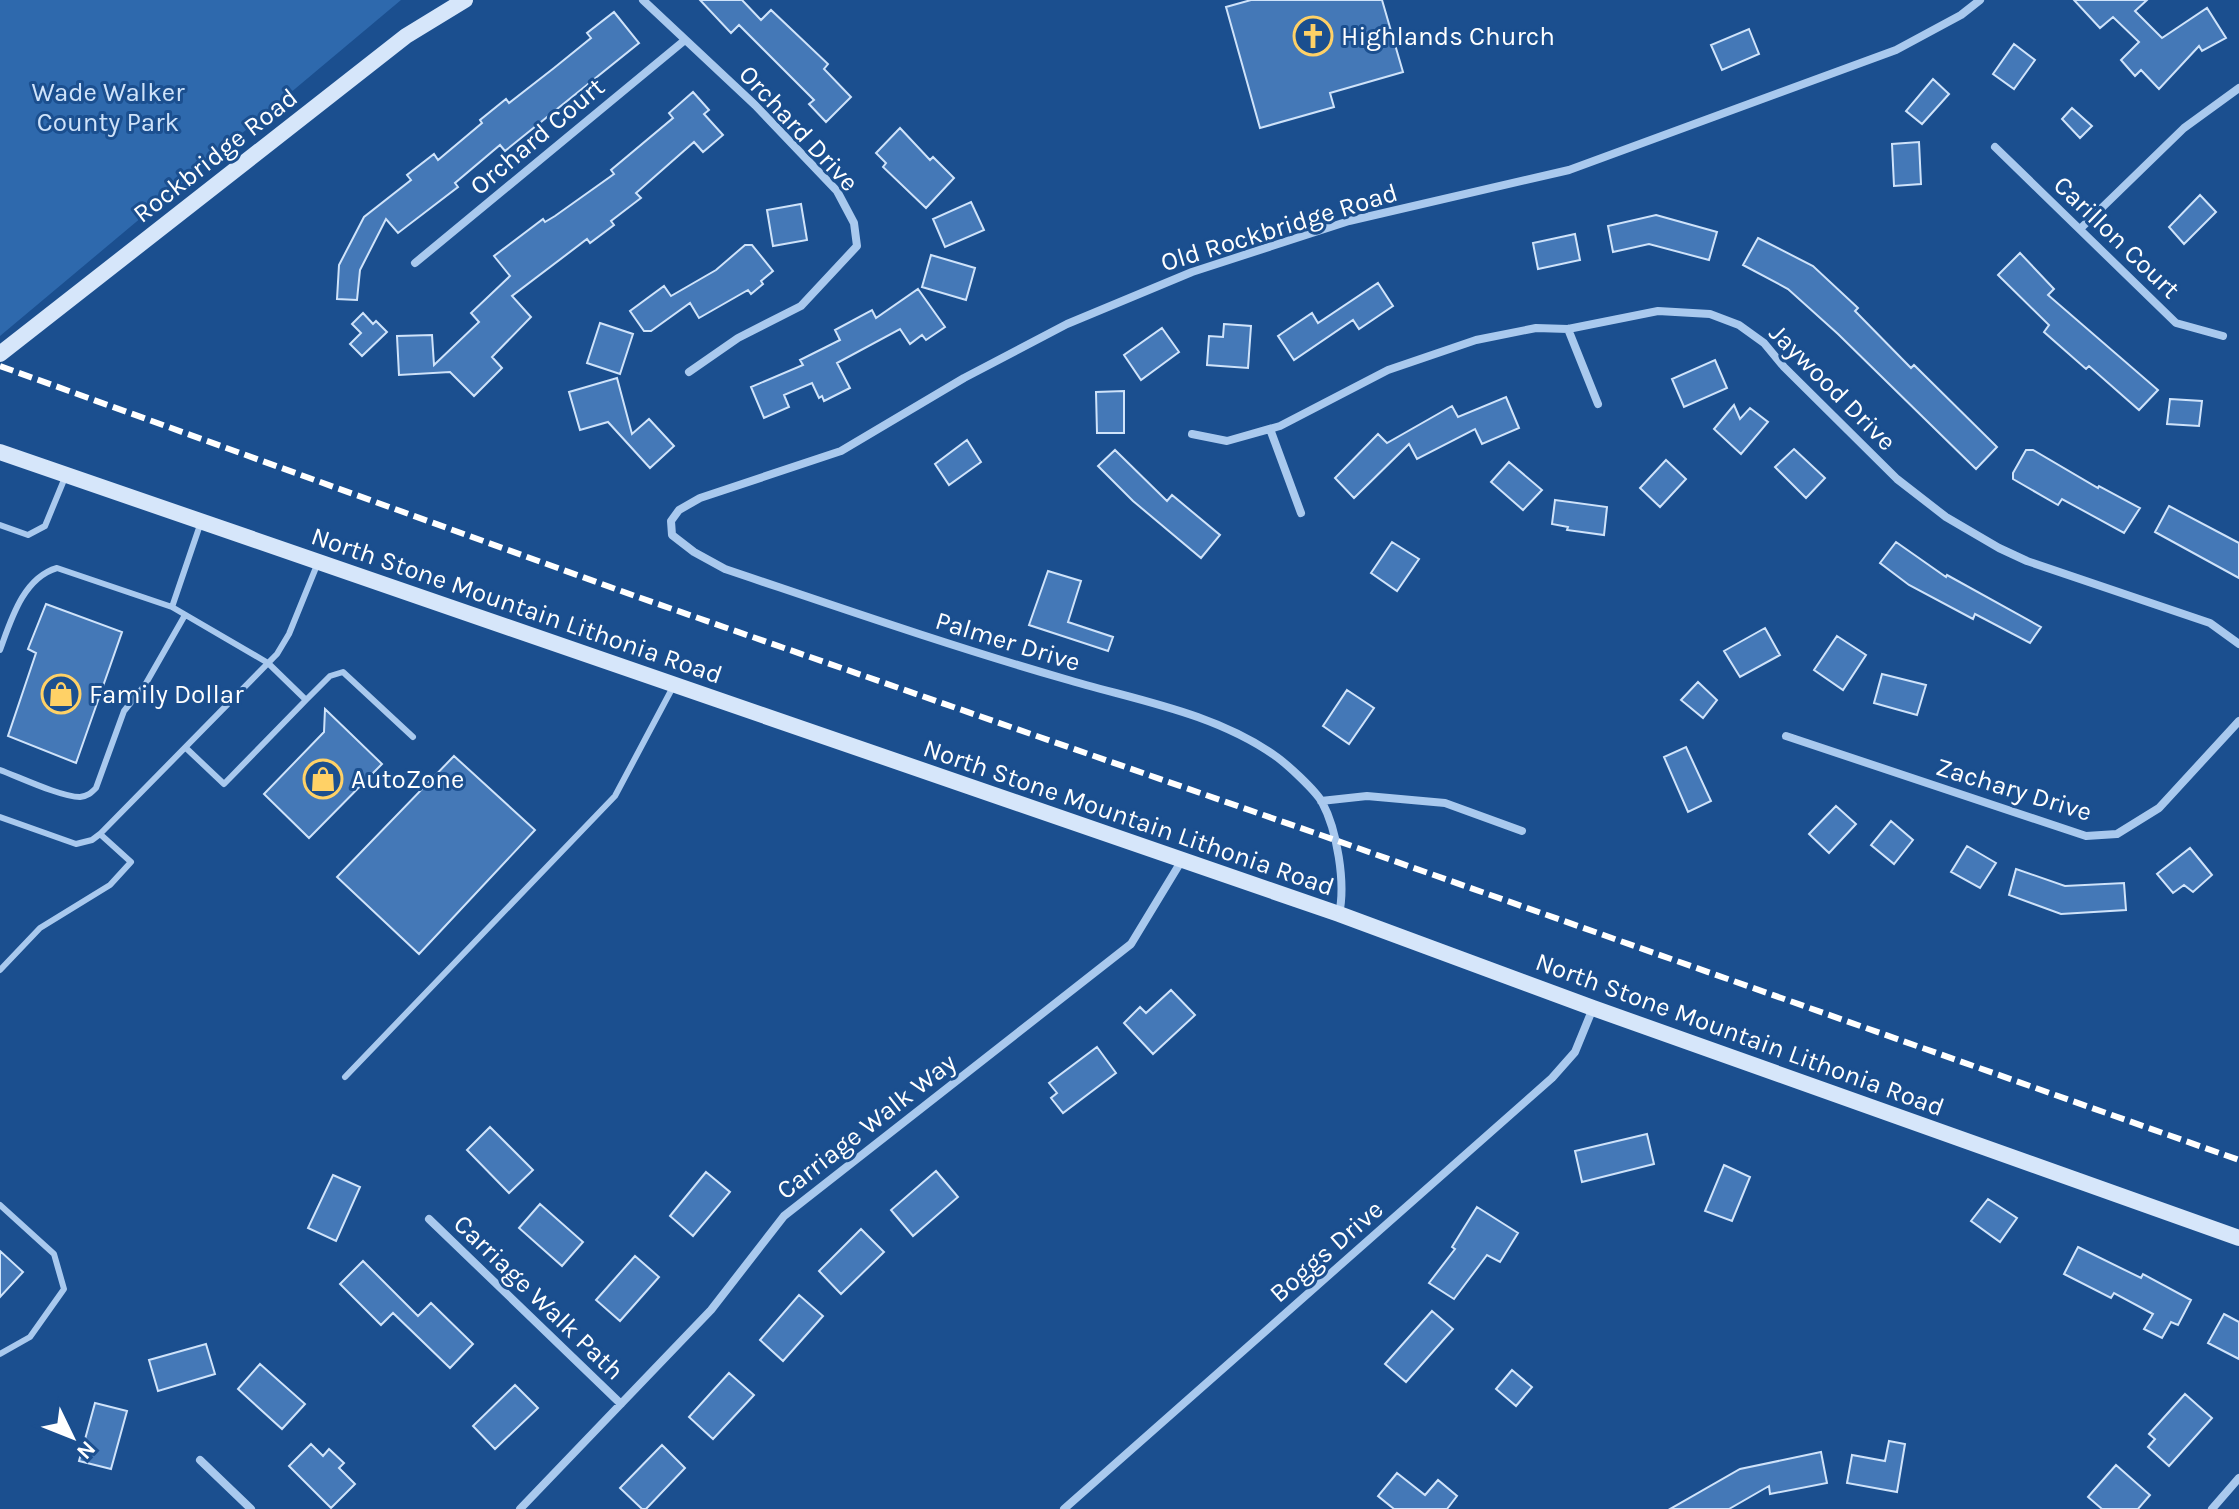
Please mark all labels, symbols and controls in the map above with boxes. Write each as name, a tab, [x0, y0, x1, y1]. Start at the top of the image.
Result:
church icon: Highlands Church	[1292, 15, 1334, 57]
place label: Highlands Church	[1341, 21, 1555, 52]
street label: Orchard Drive	[732, 59, 865, 198]
street label: Orchard Court	[464, 71, 611, 201]
park label: Wade Walker County Park	[31, 77, 185, 138]
street label: Rockbridge Road	[127, 82, 304, 229]
street label: Carillon Court	[2047, 170, 2186, 305]
street label: Old Rockbridge Road	[1157, 177, 1401, 278]
street label: Jaywood Drive	[1763, 318, 1902, 457]
street label: North Stone Mountain Lithonia Road	[307, 520, 726, 691]
street label: Palmer Drive	[932, 605, 1084, 678]
shop icon: Family Dollar	[40, 673, 82, 715]
place label: Family Dollar	[89, 679, 244, 710]
street label: North Stone Mountain Lithonia Road	[919, 732, 1338, 903]
street label: Zachary Drive	[1932, 751, 2096, 828]
shop icon: AutoZone	[302, 758, 344, 800]
place label: AutoZone	[351, 764, 464, 795]
street label: North Stone Mountain Lithonia Road	[1531, 946, 1948, 1123]
street label: Carriage Walk Way	[770, 1047, 962, 1206]
street label: Boggs Drive	[1263, 1194, 1389, 1309]
street label: Carriage Walk Path	[447, 1208, 630, 1386]
north arrow	[32, 1397, 112, 1477]
text: N	[71, 1435, 101, 1465]

